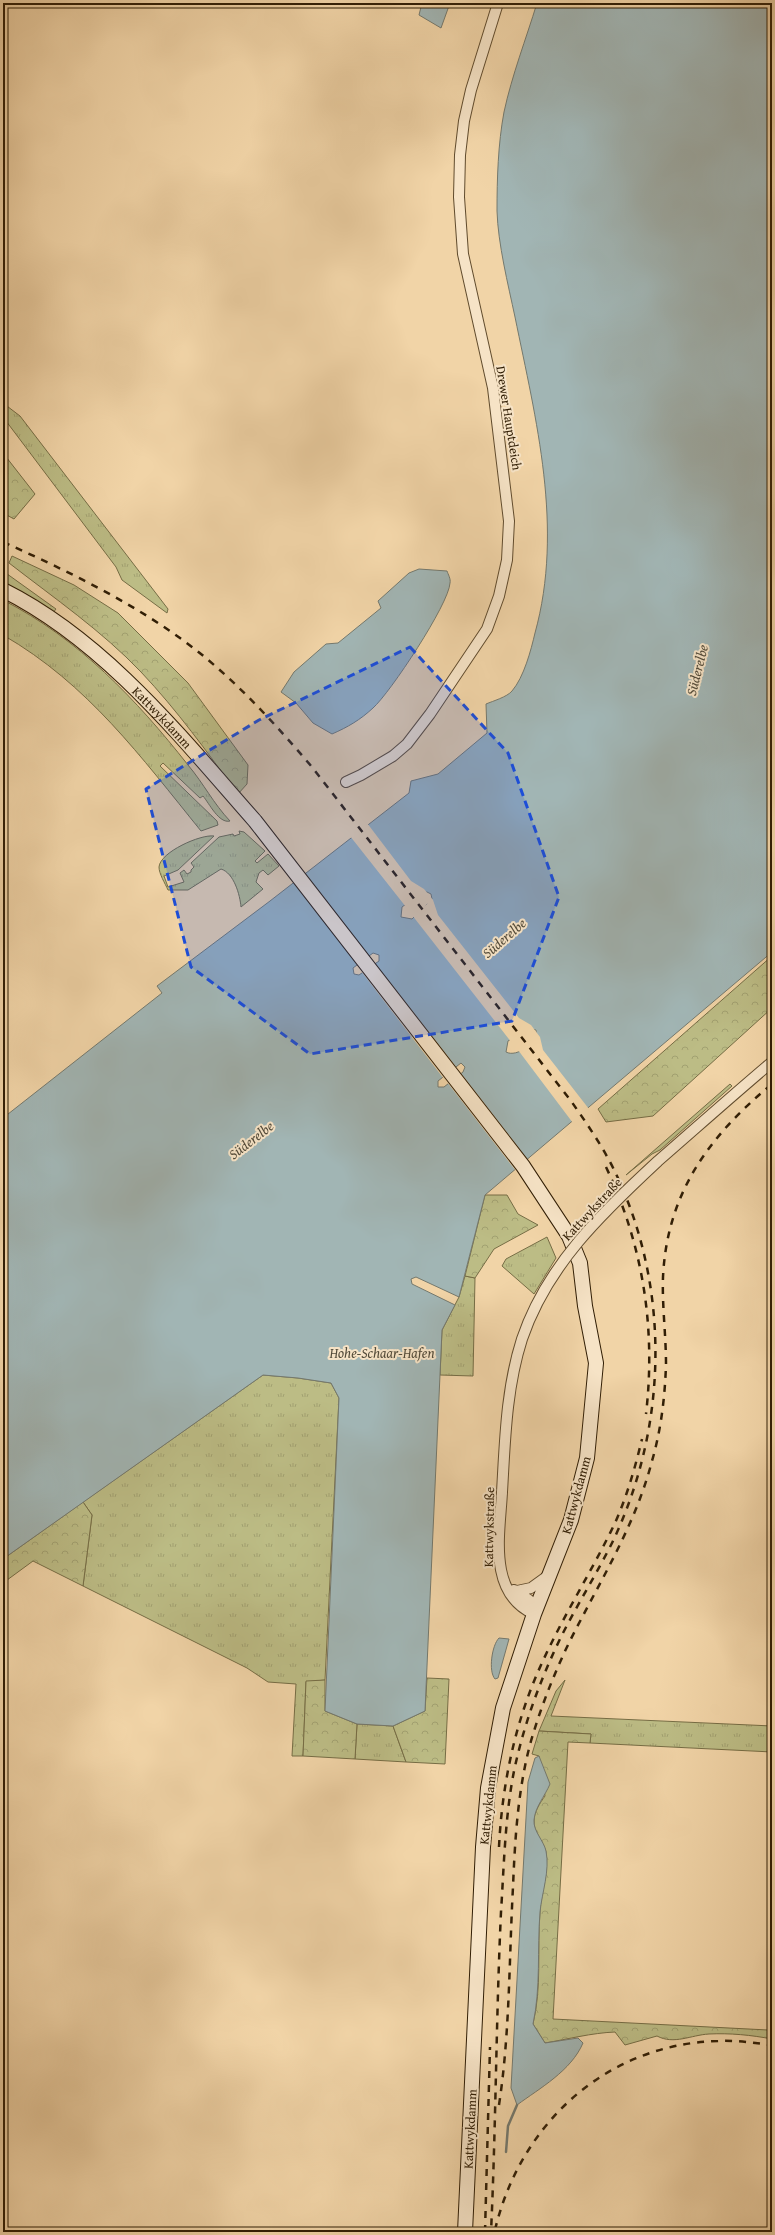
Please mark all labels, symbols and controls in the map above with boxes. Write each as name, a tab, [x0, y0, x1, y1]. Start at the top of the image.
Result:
street label: Drewer Hauptdeich	[491, 364, 527, 472]
water label: Süderelbe	[681, 642, 713, 698]
street label: Kattwykdamm	[128, 682, 197, 753]
water label: Süderelbe	[478, 913, 531, 963]
water label: Süderelbe	[224, 1116, 278, 1164]
street label: Kattwykstraße	[558, 1173, 626, 1245]
water label: Hohe-Schaar-Hafen	[329, 1343, 435, 1363]
street label: Kattwykdamm	[557, 1454, 596, 1536]
street label: Kattwykstraße	[479, 1487, 499, 1567]
street label: Kattwykdamm	[474, 1764, 502, 1846]
street label: Kattwykdamm	[458, 2088, 482, 2169]

